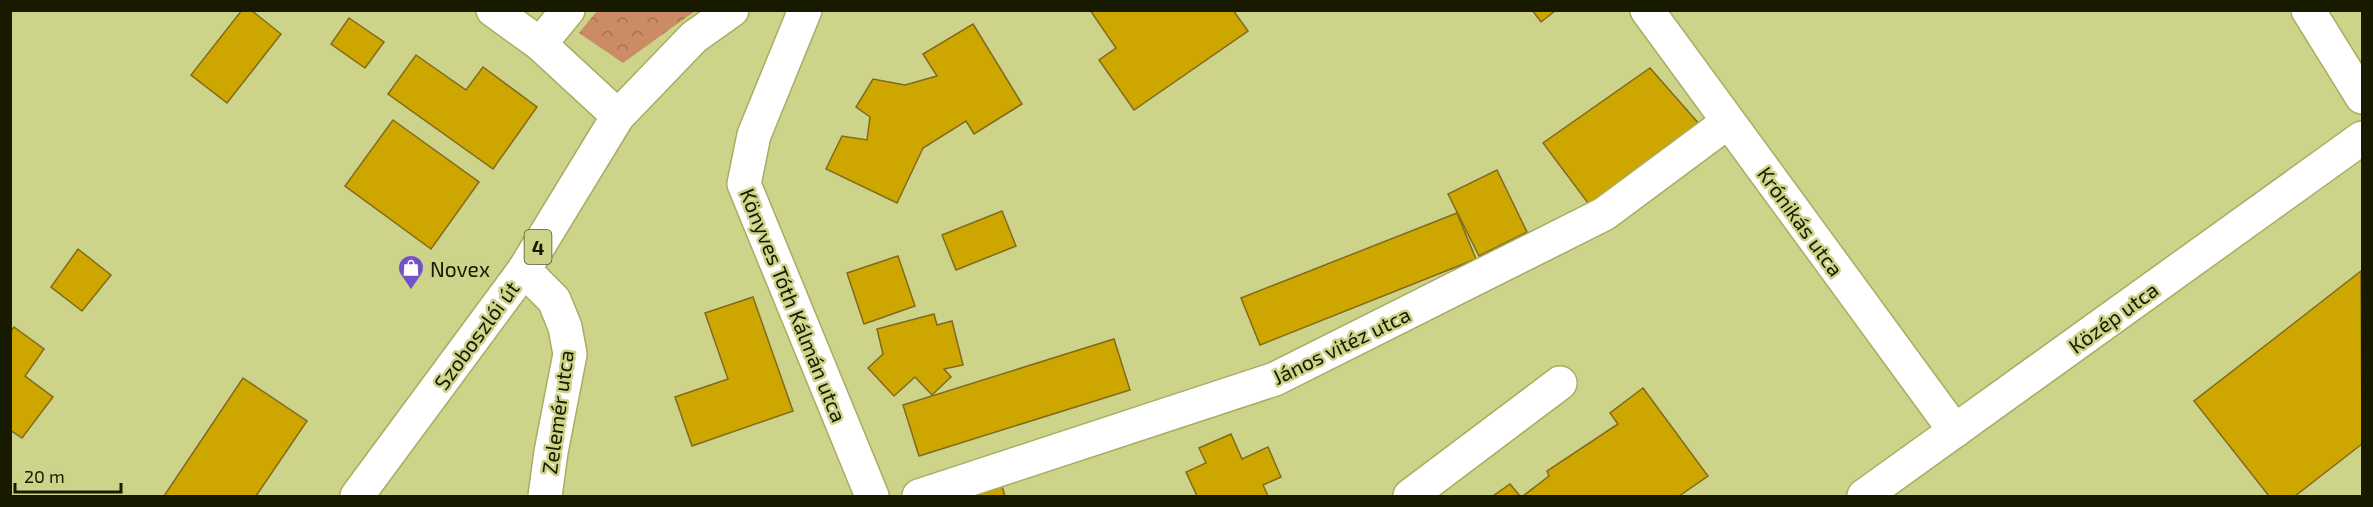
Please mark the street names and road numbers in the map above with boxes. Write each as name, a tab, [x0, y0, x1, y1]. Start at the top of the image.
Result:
street label: Krónikás utca	[1753, 161, 1849, 281]
street label: Könyves Tóth Kálmán utca	[736, 184, 852, 426]
road number: 4	[524, 230, 552, 264]
street label: Szoboszlói út	[428, 276, 524, 394]
street label: Közép utca	[2063, 276, 2163, 358]
street label: János vitéz utca	[1268, 301, 1414, 389]
street label: Zelemér utca	[536, 348, 578, 476]

